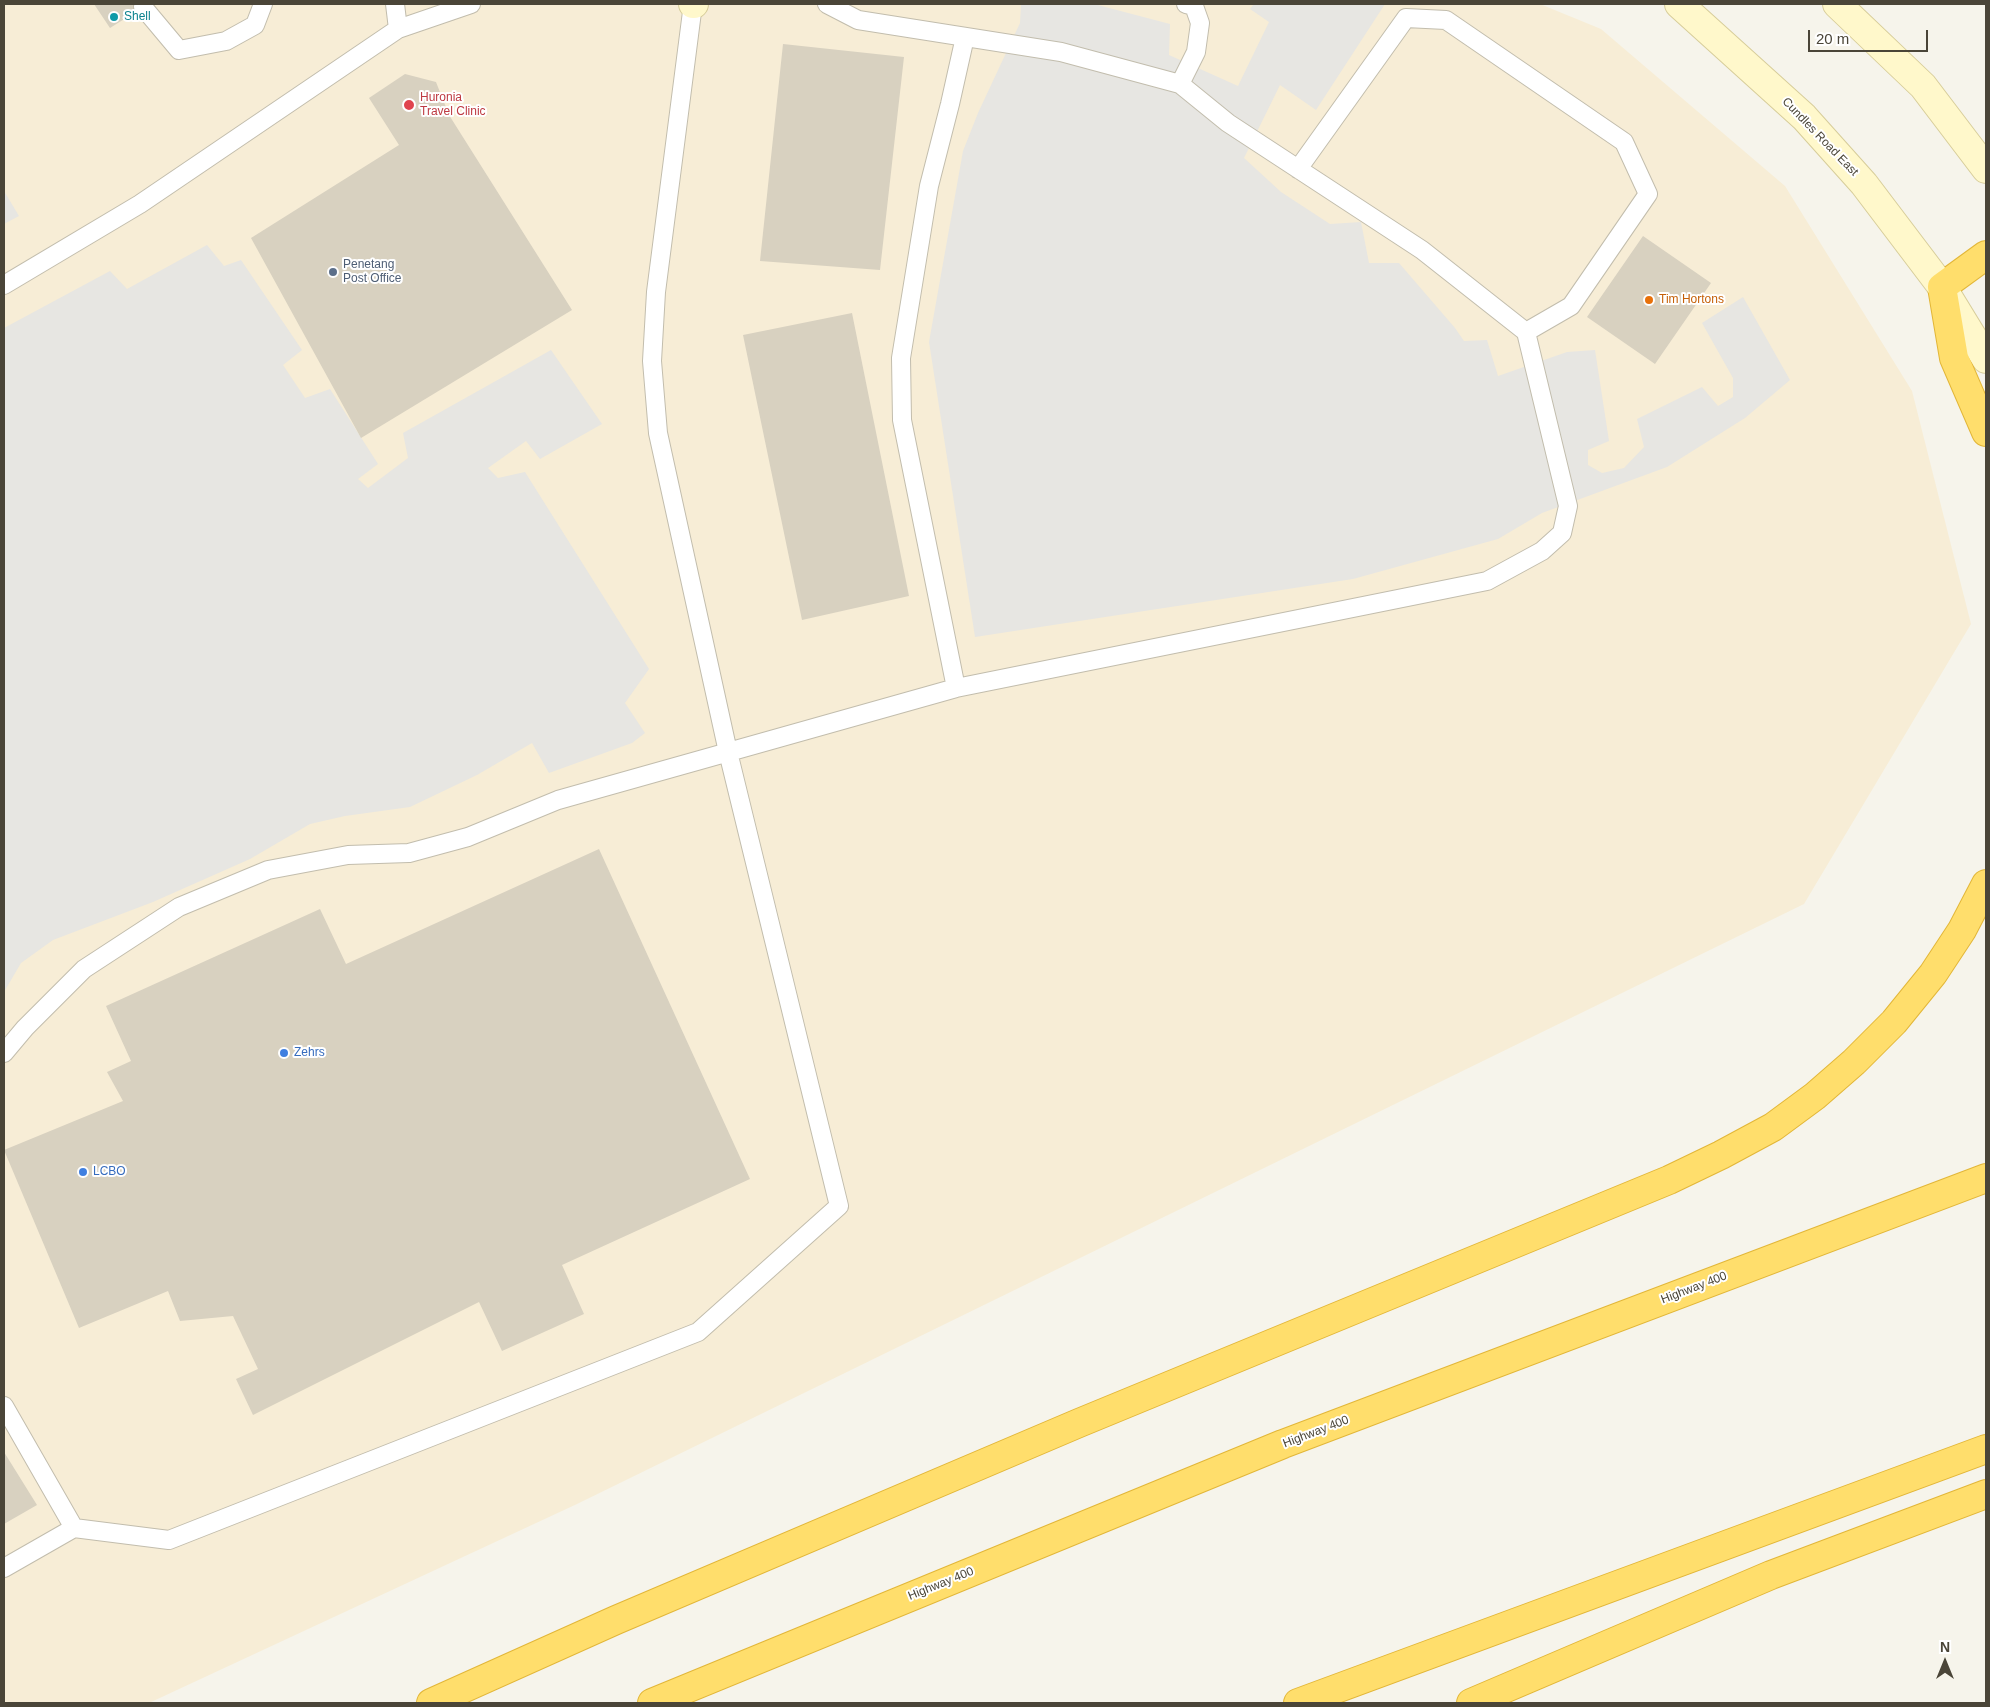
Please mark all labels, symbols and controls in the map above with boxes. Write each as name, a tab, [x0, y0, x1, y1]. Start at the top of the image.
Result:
place label: Shell	[124, 10, 151, 24]
marker: Shell	[108, 11, 120, 23]
scale bar	[1810, 20, 1930, 52]
text: 20 m	[1816, 30, 1849, 47]
place label: Huronia Travel Clinic	[420, 91, 486, 119]
street label: Cundles Road East	[1779, 95, 1861, 179]
marker: Huronia Travel Clinic	[402, 98, 416, 112]
place label: Penetang Post Office	[343, 258, 401, 286]
marker: Penetang Post Office	[327, 266, 339, 278]
place label: Tim Hortons	[1659, 293, 1724, 307]
marker: Tim Hortons	[1643, 294, 1655, 306]
place label: Zehrs	[294, 1046, 325, 1060]
marker: Zehrs	[278, 1047, 290, 1059]
place label: LCBO	[93, 1165, 126, 1179]
marker: LCBO	[77, 1166, 89, 1178]
street label: Highway 400	[1659, 1269, 1729, 1307]
street label: Highway 400	[1281, 1413, 1351, 1451]
street label: Highway 400	[906, 1564, 976, 1604]
north arrow	[1920, 1637, 1970, 1687]
text: N	[1940, 1639, 1950, 1655]

